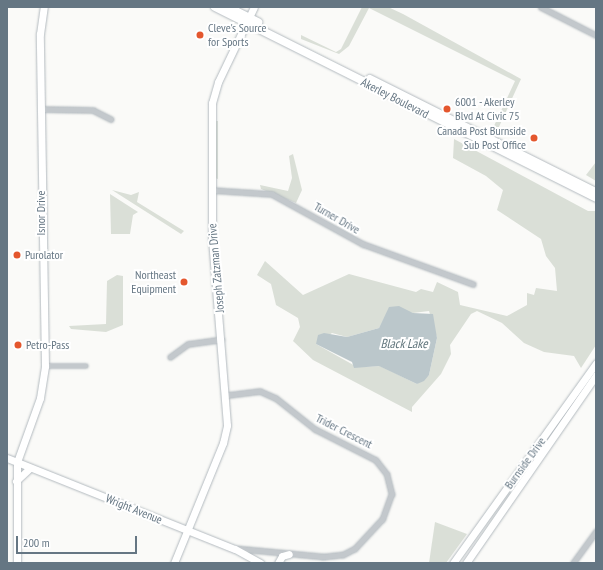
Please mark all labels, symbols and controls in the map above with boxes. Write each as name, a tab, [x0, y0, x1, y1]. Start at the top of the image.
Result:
place label: Cleve's Source for Sports	[208, 21, 266, 49]
marker: Cleve's Source for Sports	[195, 30, 205, 40]
street label: Akerley Boulevard	[359, 75, 431, 121]
place label: 6001 - Akerley Blvd At Civic 75	[455, 95, 520, 123]
marker: 6001 - Akerley Blvd At Civic 75	[442, 104, 452, 114]
place label: Canada Post Burnside Sub Post Office	[437, 124, 526, 152]
marker: Canada Post Burnside Sub Post Office	[529, 133, 539, 143]
street label: Isnor Drive	[34, 191, 48, 235]
street label: Turner Drive	[311, 199, 363, 237]
street label: Joseph Zatzman Drive	[205, 223, 227, 313]
place label: Purolator	[25, 248, 63, 262]
marker: Purolator	[12, 250, 22, 260]
place label: Northeast Equipment	[131, 268, 176, 296]
marker: Northeast Equipment	[179, 277, 189, 287]
water label: Black Lake	[380, 336, 428, 352]
place label: Petro-Pass	[26, 338, 69, 352]
marker: Petro-Pass	[13, 340, 23, 350]
street label: Trider Crescent	[313, 411, 375, 451]
street label: Burnside Drive	[501, 434, 549, 492]
street label: Wright Avenue	[103, 491, 165, 527]
scale bar	[18, 528, 139, 554]
text: 200 m	[23, 535, 50, 550]

